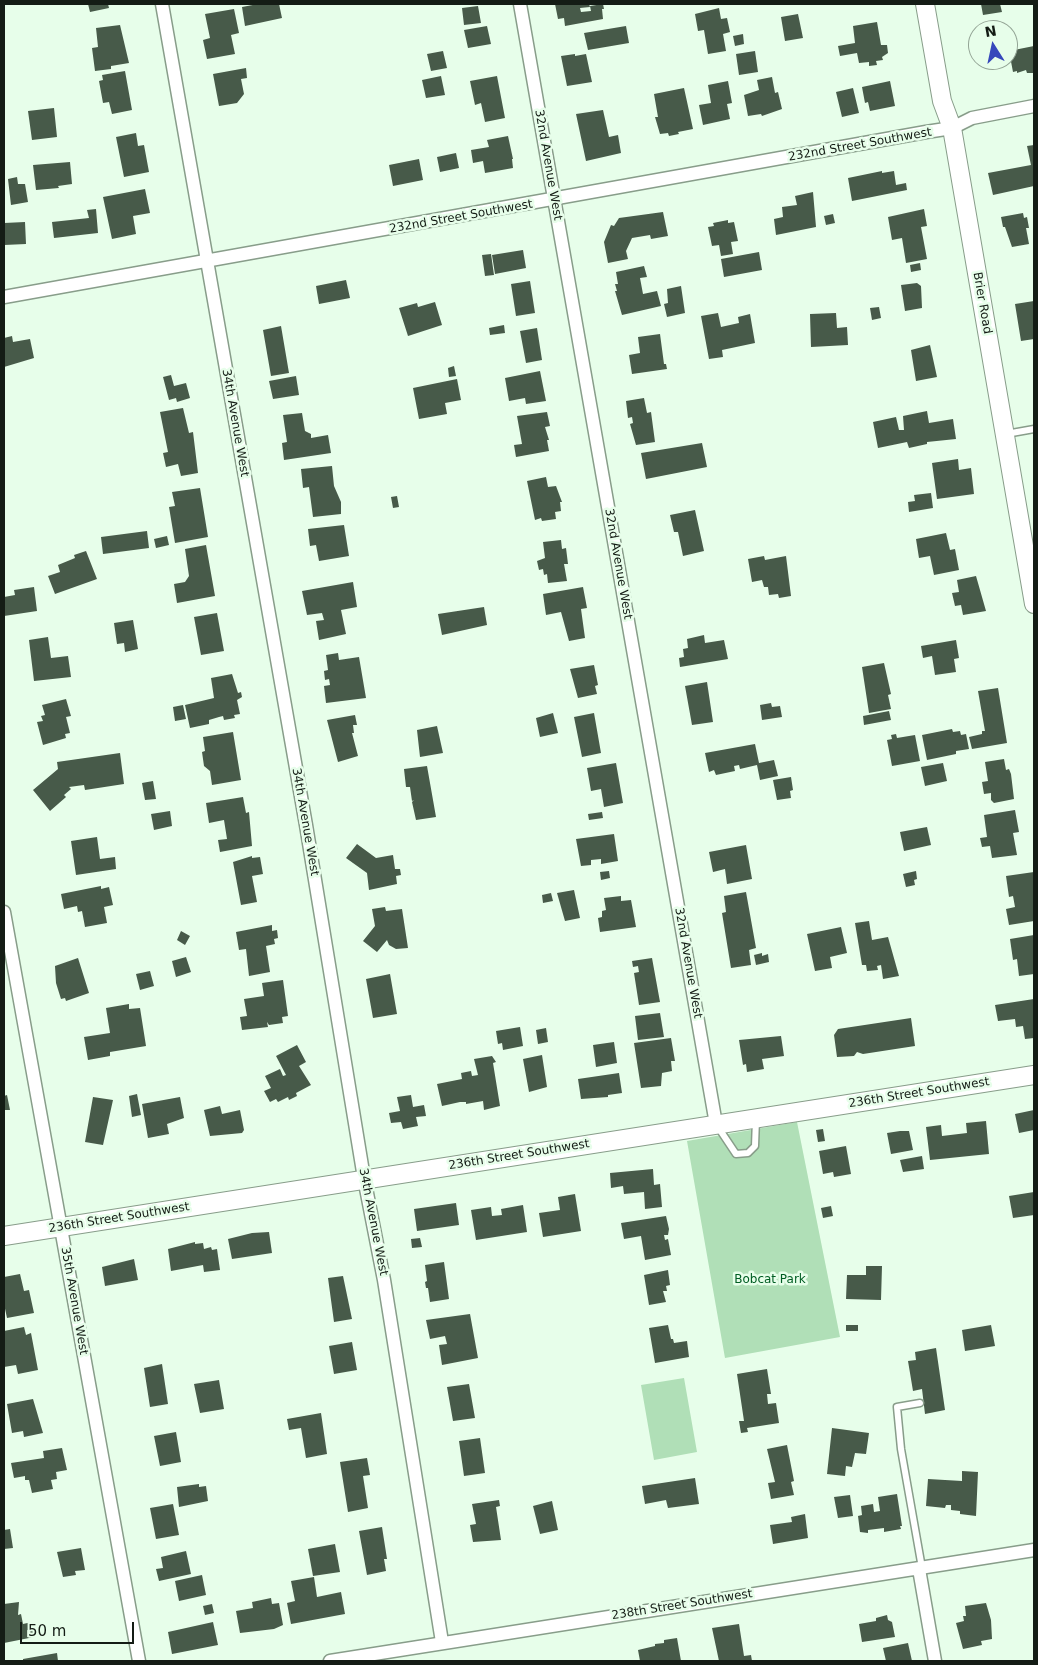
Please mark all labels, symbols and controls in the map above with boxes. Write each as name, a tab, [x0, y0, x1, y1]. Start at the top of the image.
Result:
north arrow	[968, 20, 1018, 70]
text: N	[983, 22, 998, 40]
street label: 32nd Avenue West	[531, 108, 565, 222]
street label: 232nd Street Southwest	[787, 125, 933, 165]
street label: 232nd Street Southwest	[388, 197, 534, 237]
street label: Brier Road	[969, 271, 995, 335]
street label: 34th Avenue West	[218, 368, 252, 478]
street label: 32nd Avenue West	[601, 507, 635, 621]
street label: 34th Avenue West	[288, 767, 322, 877]
street label: 32nd Avenue West	[671, 906, 705, 1020]
street label: 236th Street Southwest	[848, 1075, 990, 1111]
street label: 236th Street Southwest	[448, 1137, 590, 1173]
street label: 34th Avenue West	[356, 1167, 390, 1277]
street label: 236th Street Southwest	[48, 1200, 190, 1236]
street label: 35th Avenue West	[57, 1246, 91, 1356]
park label: Bobcat Park	[734, 1273, 806, 1287]
street label: 238th Street Southwest	[611, 1587, 753, 1623]
scale bar	[22, 1612, 136, 1644]
text: 50 m	[28, 1622, 66, 1640]

